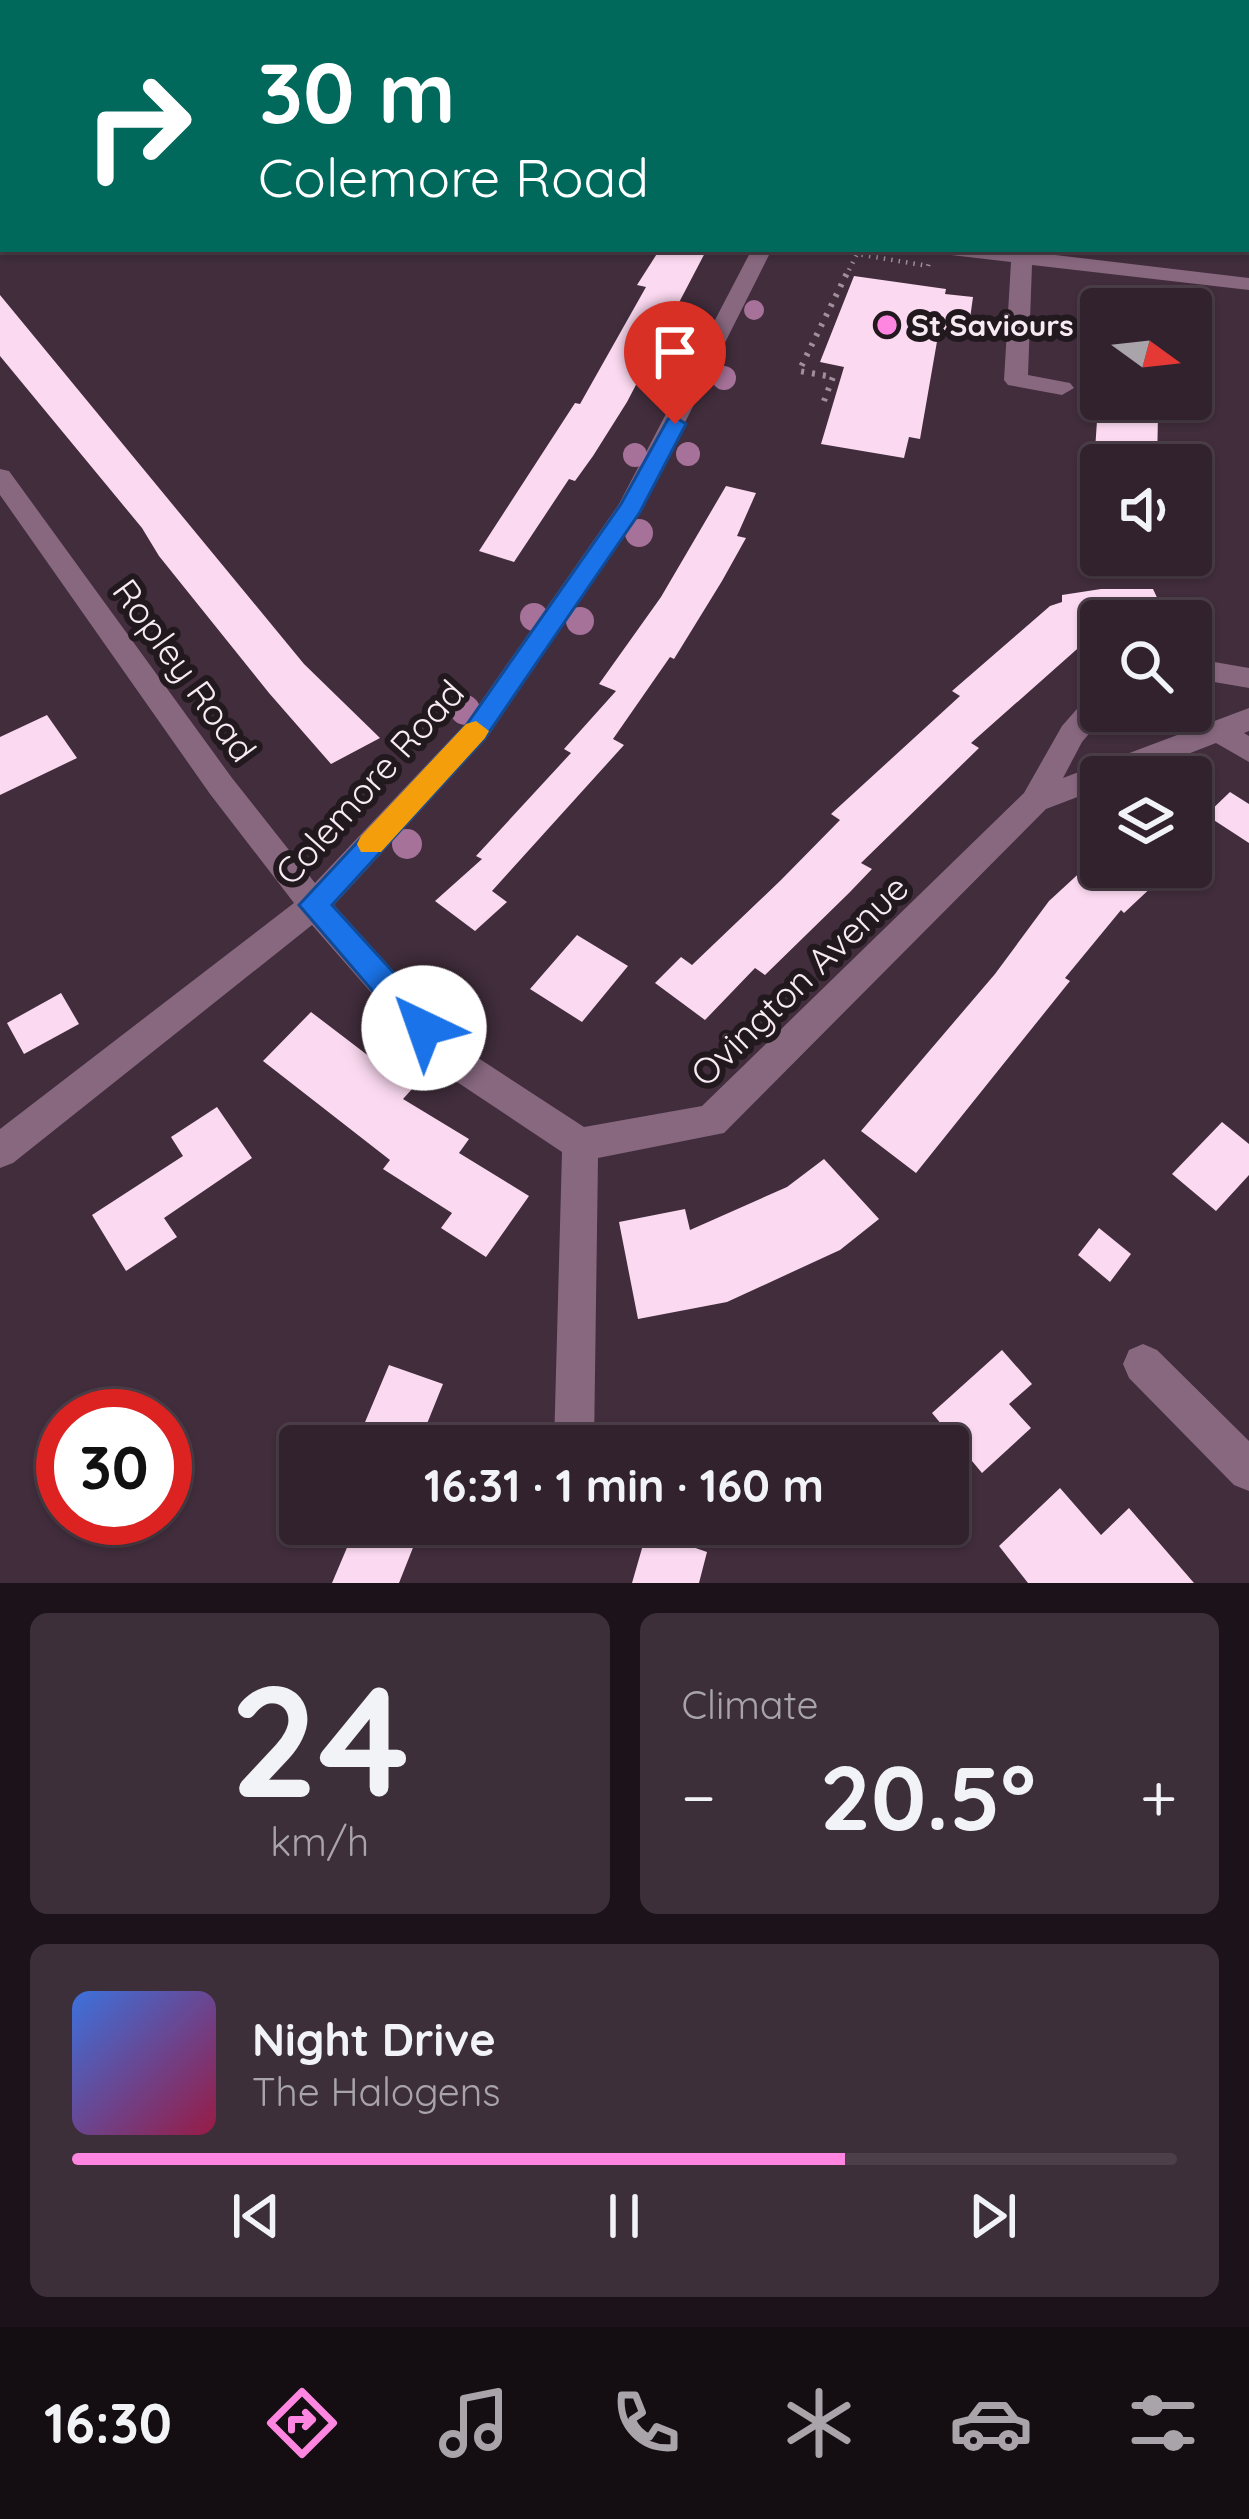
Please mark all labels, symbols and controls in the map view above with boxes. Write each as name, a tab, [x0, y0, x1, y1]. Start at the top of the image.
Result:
text: 30 m	[258, 39, 456, 144]
icon: right	[60, 48, 216, 204]
text: Colemore Road	[258, 143, 649, 211]
north arrow	[1080, 288, 1212, 420]
map controls	[1080, 288, 1212, 888]
pin	[624, 301, 726, 424]
place label: St Saviours	[911, 306, 1074, 344]
marker: St Saviours	[874, 312, 900, 338]
icon: arrive	[642, 319, 708, 385]
button: sound	[1080, 444, 1212, 576]
street label: Ropley Road	[104, 570, 266, 770]
button: search	[1080, 600, 1212, 732]
street label: Colemore Road	[265, 670, 473, 894]
button: layers	[1080, 756, 1212, 888]
street label: Ovington Avenue	[681, 865, 917, 1095]
position arrow	[361, 965, 487, 1091]
speed limit sign: 30	[36, 1389, 192, 1545]
text: 16:31 · 1 min · 160 m	[424, 1457, 824, 1513]
text: 24	[230, 1641, 410, 1836]
text: Climate	[682, 1680, 819, 1729]
text: 20.5°	[820, 1740, 1036, 1853]
text: −	[682, 1755, 716, 1838]
text: +	[1140, 1755, 1177, 1838]
text: km/h	[270, 1817, 369, 1866]
text: Night Drive	[252, 2011, 496, 2067]
text: The Halogens	[252, 2067, 501, 2116]
icon: previous	[223, 2183, 289, 2249]
icon: pause	[591, 2183, 657, 2249]
icon: next	[960, 2183, 1026, 2249]
icon: directions	[260, 2381, 344, 2465]
icon: music	[432, 2381, 516, 2465]
icon: phone	[604, 2381, 688, 2465]
icon: climate	[777, 2381, 861, 2465]
icon: car	[949, 2381, 1033, 2465]
icon: filters	[1121, 2381, 1205, 2465]
text: 16:30	[44, 2389, 172, 2457]

